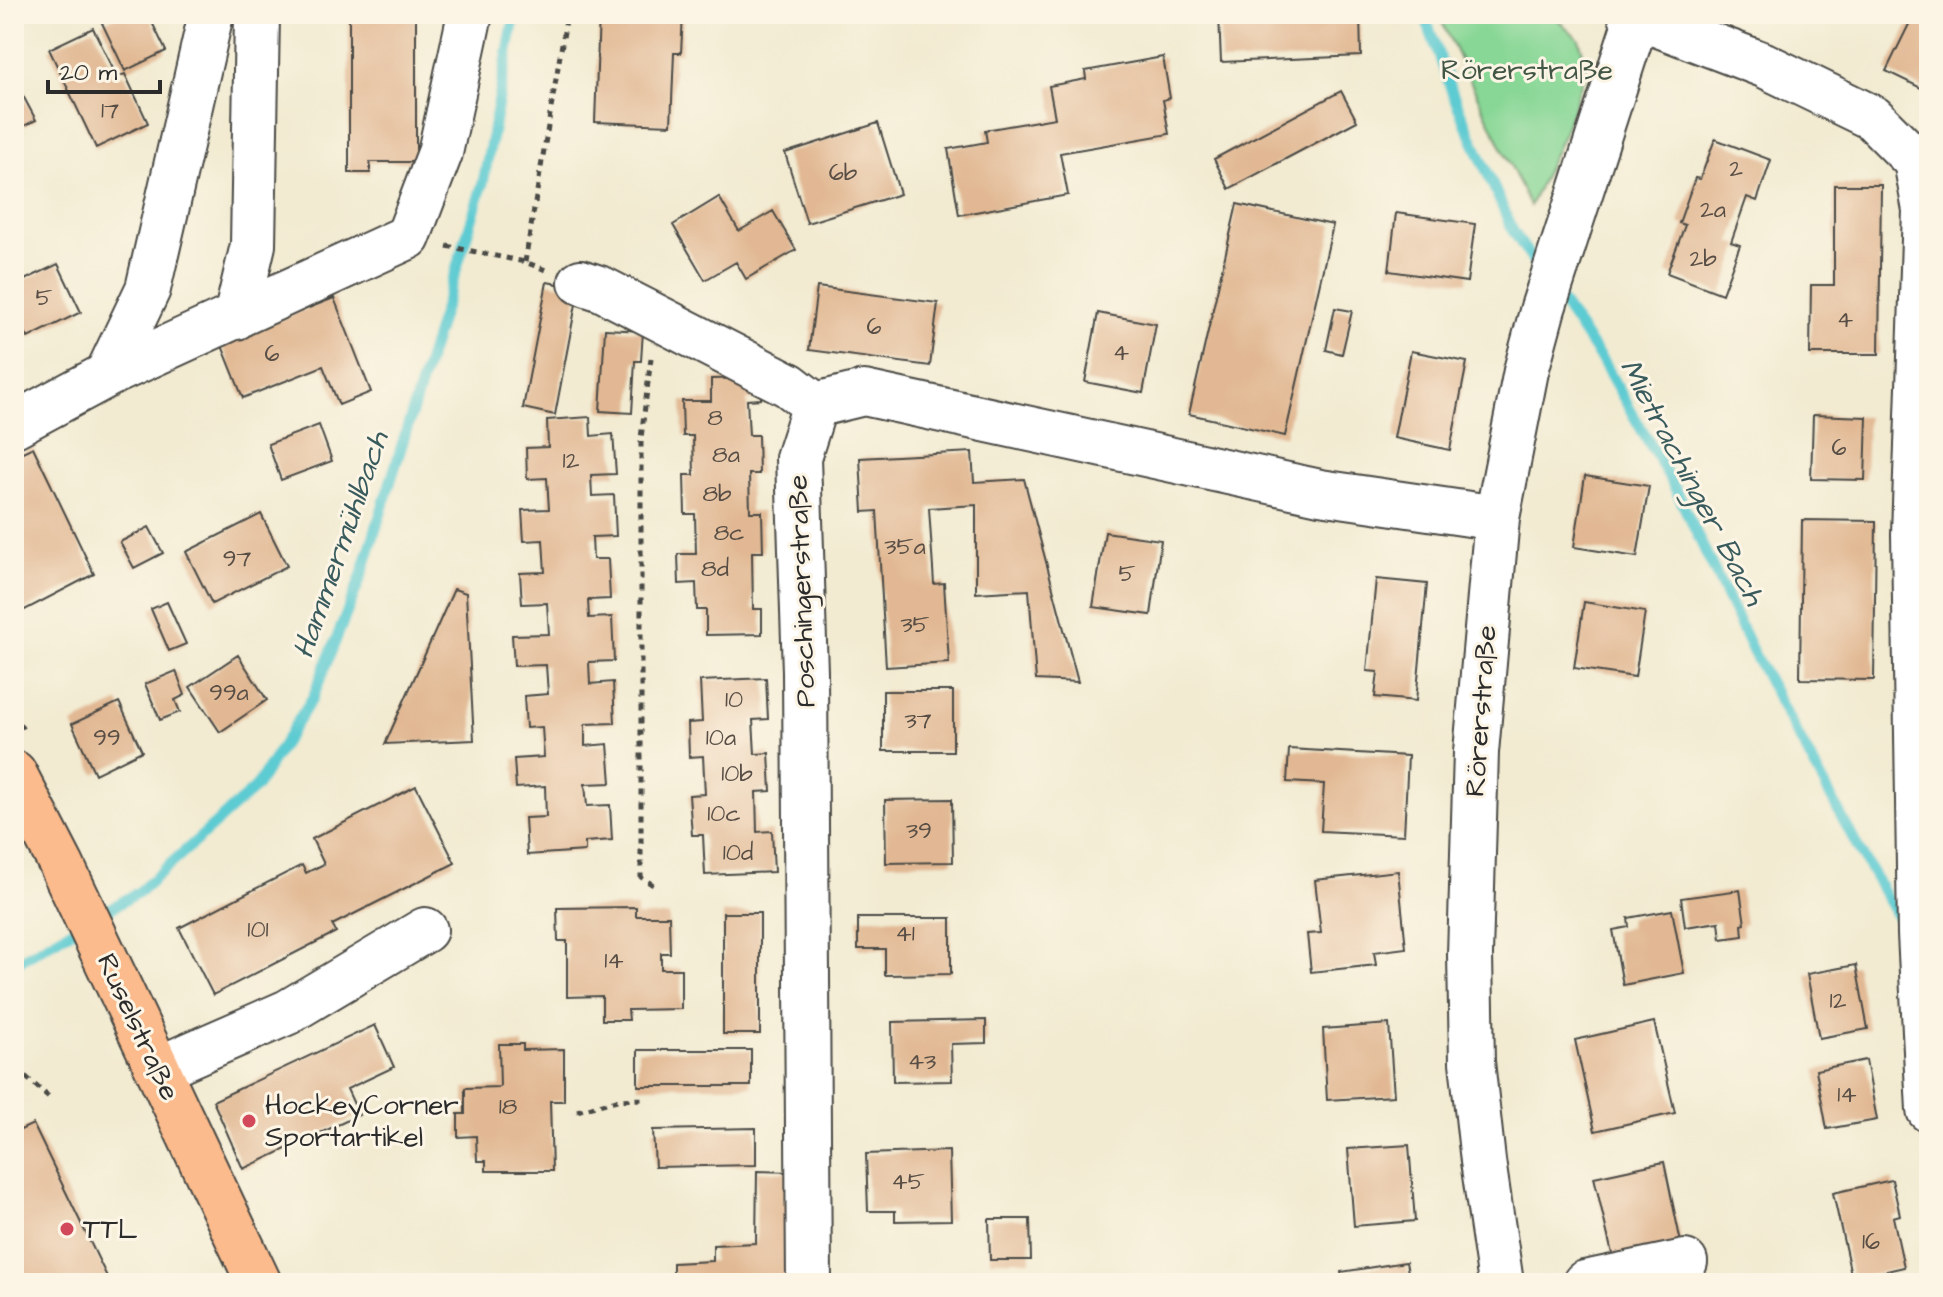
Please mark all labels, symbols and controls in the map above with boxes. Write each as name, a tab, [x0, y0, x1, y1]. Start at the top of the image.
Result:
scale bar	[48, 44, 160, 94]
park label: Rörerstraße	[1441, 51, 1613, 90]
text: 20 m	[60, 56, 117, 90]
house number: 17	[101, 94, 119, 128]
house number: 2	[1729, 152, 1743, 186]
house number: 6b	[829, 156, 858, 190]
house number: 2a	[1700, 193, 1726, 227]
house number: 2b	[1689, 242, 1717, 276]
house number: 5	[36, 281, 53, 315]
house number: 4	[1837, 303, 1853, 337]
house number: 6	[866, 310, 882, 344]
house number: 4	[1113, 336, 1129, 370]
house number: 6	[264, 337, 280, 371]
water label: Mietrachinger Bach	[1608, 351, 1775, 614]
house number: 8	[707, 401, 723, 435]
water label: Hammermühlbach	[283, 425, 400, 664]
house number: 6	[1831, 431, 1847, 465]
house number: 8a	[712, 438, 740, 472]
house number: 12	[563, 444, 580, 478]
street label: Poschingerstraße	[778, 474, 827, 708]
house number: 8b	[702, 477, 732, 511]
house number: 8c	[714, 516, 744, 550]
house number: 35a	[884, 530, 926, 564]
house number: 97	[223, 542, 251, 576]
house number: 8d	[701, 552, 729, 586]
house number: 5	[1119, 557, 1136, 591]
house number: 35	[900, 608, 930, 642]
street label: Rörerstraße	[1456, 624, 1506, 798]
house number: 99a	[209, 676, 249, 710]
house number: 10	[725, 683, 743, 717]
house number: 37	[905, 704, 932, 738]
house number: 99	[93, 721, 121, 755]
house number: 10a	[706, 721, 736, 755]
house number: 10b	[721, 757, 753, 791]
house number: 10c	[707, 797, 741, 831]
house number: 39	[906, 814, 932, 848]
house number: 10d	[723, 836, 753, 870]
house number: 101	[247, 913, 269, 947]
house number: 41	[895, 917, 915, 951]
house number: 14	[604, 944, 624, 978]
street label: Ruselstraße	[87, 947, 189, 1107]
house number: 12	[1830, 984, 1847, 1018]
house number: 43	[908, 1045, 936, 1079]
house number: 14	[1837, 1078, 1857, 1112]
place label: HockeyCorner Sportartikel	[265, 1086, 459, 1157]
house number: 18	[499, 1090, 517, 1124]
marker: HockeyCorner Sportartikel	[240, 1112, 258, 1130]
house number: 45	[891, 1165, 925, 1199]
place label: TTL	[83, 1210, 137, 1249]
marker: TTL	[58, 1220, 76, 1238]
house number: 16	[1862, 1225, 1880, 1259]

